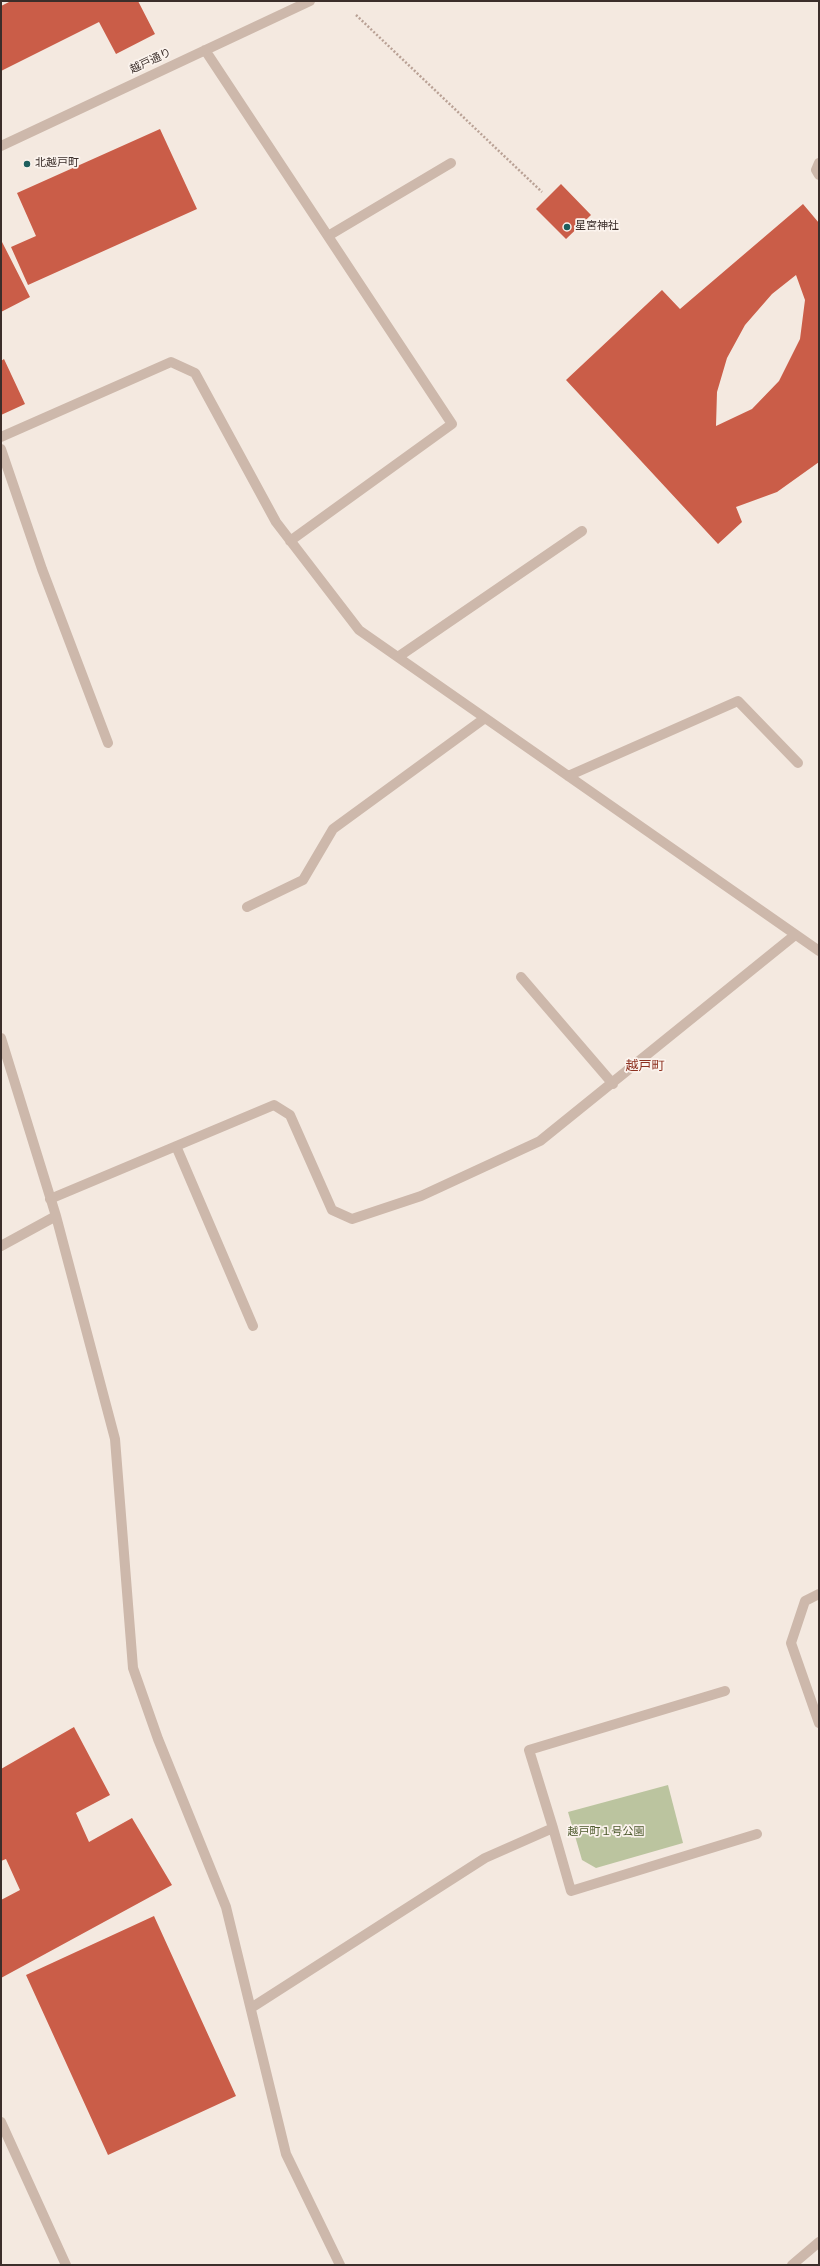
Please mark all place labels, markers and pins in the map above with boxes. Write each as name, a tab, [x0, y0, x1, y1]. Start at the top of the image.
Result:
place label: 北越戸町	[35, 157, 79, 171]
marker: 北越戸町	[22, 159, 32, 169]
place label: 星宮神社	[575, 220, 619, 234]
marker: 星宮神社	[562, 222, 572, 232]

